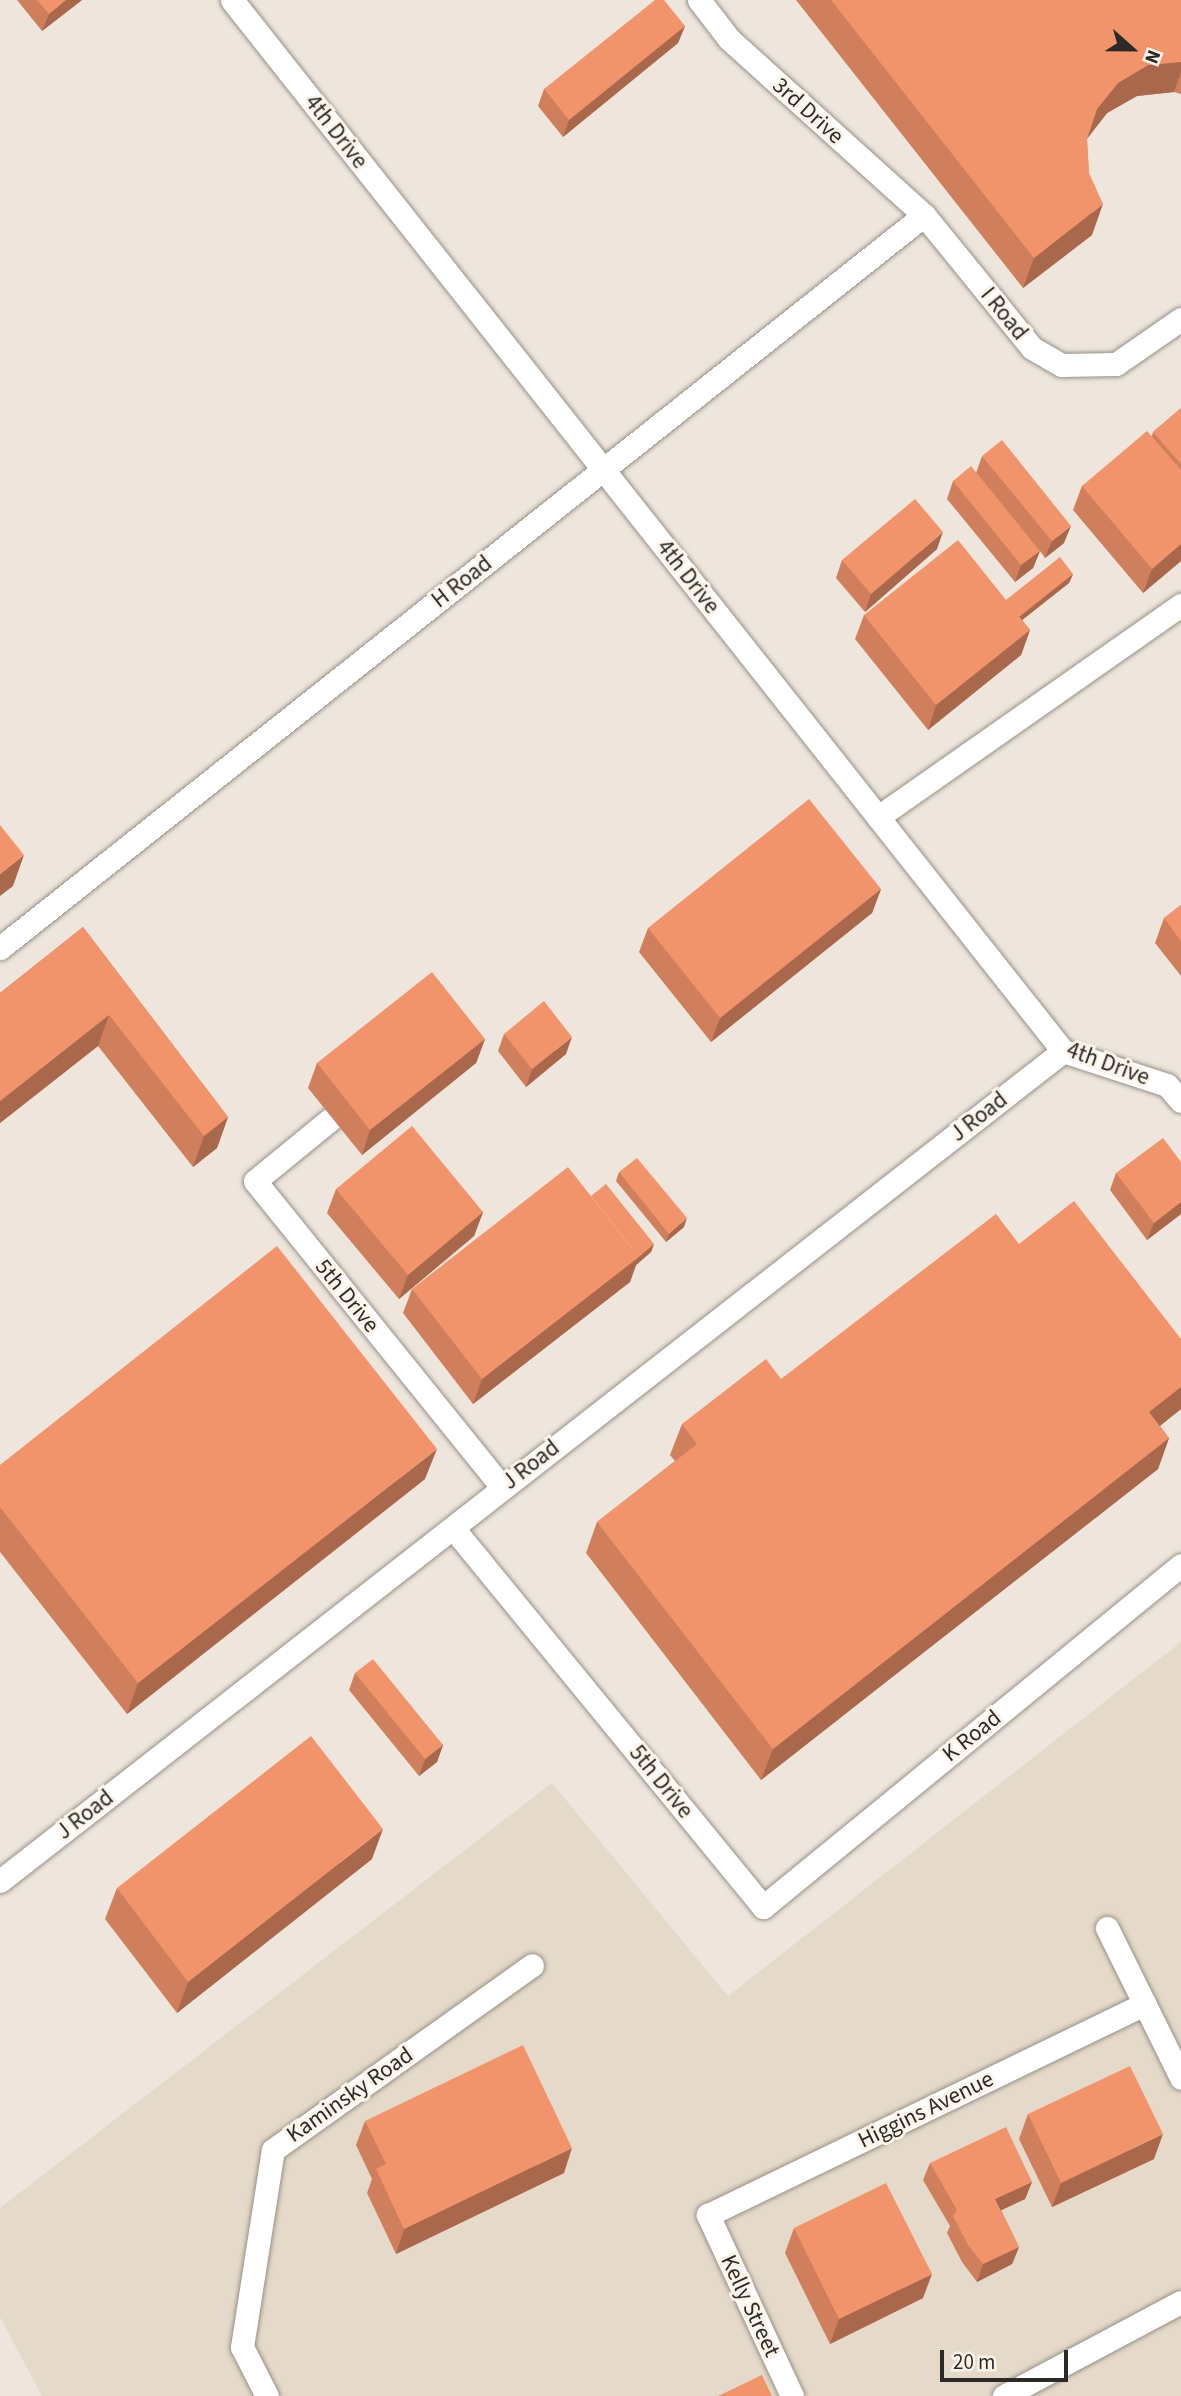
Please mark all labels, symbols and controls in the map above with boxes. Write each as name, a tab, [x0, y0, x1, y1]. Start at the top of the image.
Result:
north arrow	[1097, 14, 1167, 84]
text: N	[1137, 46, 1167, 67]
street label: 3rd Drive	[767, 72, 849, 150]
street label: 4th Drive	[299, 90, 373, 174]
street label: I Road	[974, 282, 1034, 346]
street label: 4th Drive	[651, 535, 725, 619]
street label: H Road	[426, 550, 498, 614]
street label: 4th Drive	[1063, 1036, 1153, 1092]
street label: J Road	[945, 1086, 1013, 1148]
street label: 5th Drive	[309, 1254, 385, 1338]
street label: J Road	[497, 1434, 565, 1496]
street label: K Road	[937, 1704, 1007, 1768]
street label: 5th Drive	[623, 1740, 699, 1824]
street label: J Road	[51, 1784, 119, 1846]
street label: Kaminsky Road	[281, 2041, 419, 2149]
street label: Higgins Avenue	[854, 2065, 998, 2155]
street label: Kelly Street	[714, 2251, 786, 2361]
scale bar	[943, 2336, 1071, 2380]
text: 20 m	[953, 2347, 995, 2377]

